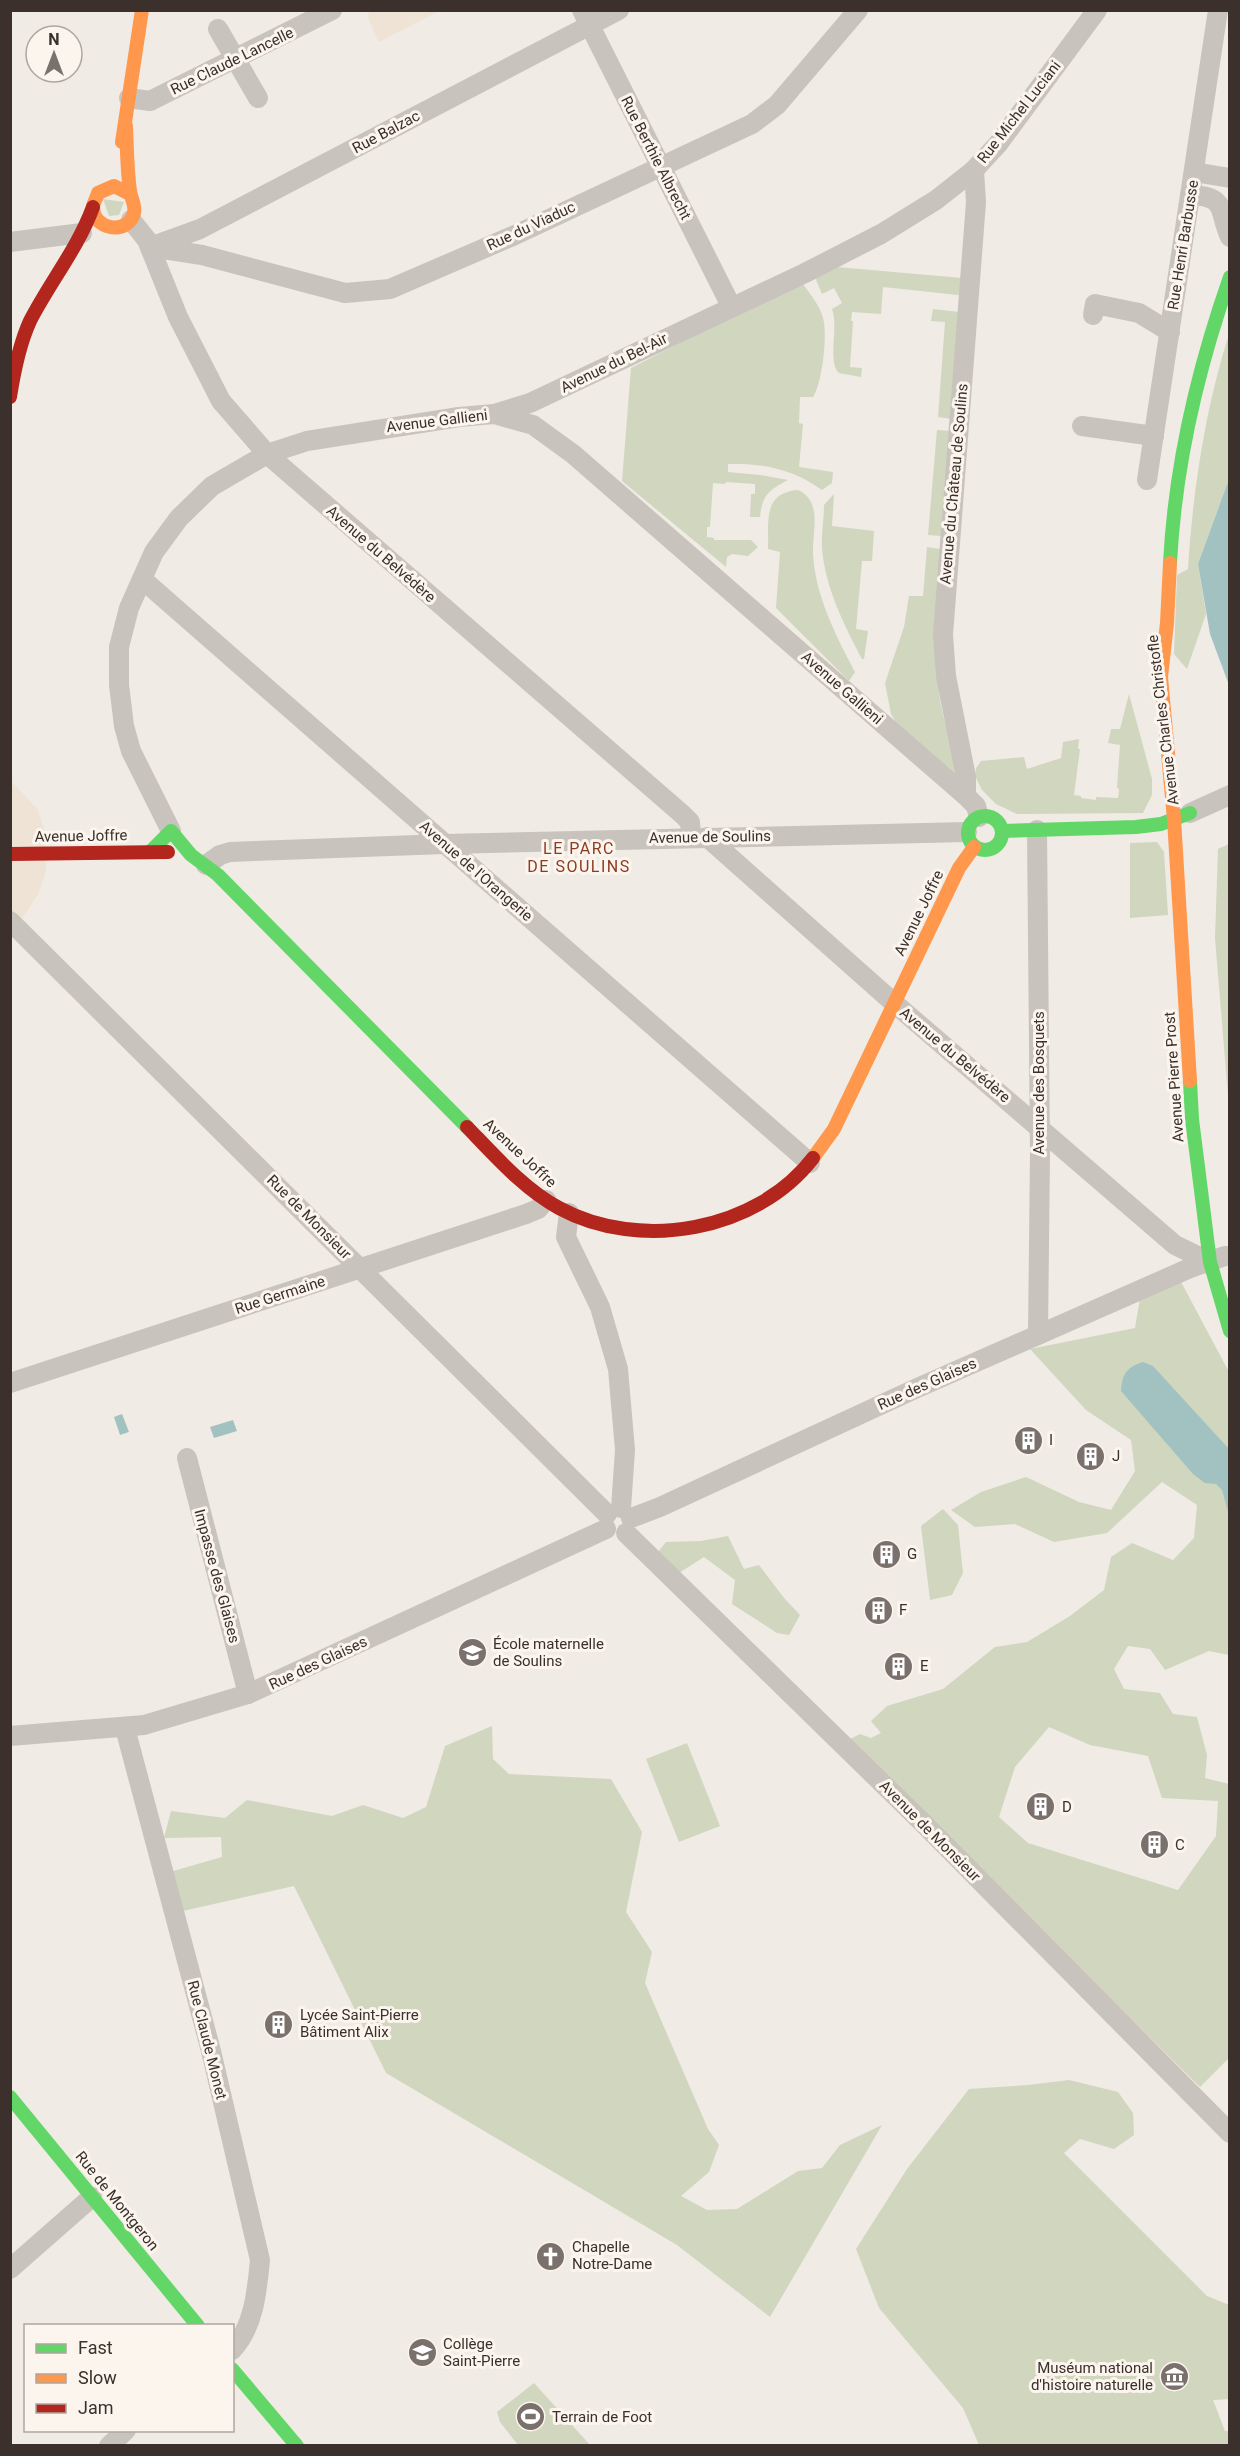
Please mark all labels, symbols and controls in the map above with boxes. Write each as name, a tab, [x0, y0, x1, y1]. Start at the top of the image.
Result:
street label: Rue Claude Lancelle	[167, 23, 297, 99]
north arrow	[24, 24, 84, 84]
text: N	[48, 30, 60, 49]
street label: Rue Michel Luciani	[973, 57, 1065, 167]
street label: Rue Berthie Albrecht	[617, 93, 695, 223]
street label: Rue Balzac	[349, 107, 423, 157]
street label: Rue Henri Barbusse	[1164, 179, 1202, 311]
street label: Rue du Viaduc	[484, 198, 578, 254]
street label: Avenue du Bel-Air	[558, 329, 670, 397]
street label: Avenue du Château de Soulins	[936, 383, 972, 585]
street label: Avenue Gallieni	[385, 406, 489, 436]
street label: Avenue du Belvédère	[323, 502, 439, 606]
street label: Avenue Charles Christofle	[1144, 634, 1182, 806]
street label: Avenue Gallieni	[798, 648, 886, 728]
street label: Avenue de l'Orangerie	[416, 817, 536, 925]
street label: Avenue Joffre	[34, 826, 128, 846]
street label: Avenue de Soulins	[649, 827, 771, 847]
district label: LE PARC DE SOULINS	[527, 839, 631, 876]
street label: Avenue Joffre	[891, 867, 947, 959]
street label: Avenue du Belvédère	[896, 1004, 1014, 1106]
street label: Avenue des Bosquets	[1030, 1011, 1048, 1155]
street label: Avenue Pierre Prost	[1160, 1011, 1188, 1143]
street label: Avenue Joffre	[480, 1115, 560, 1191]
street label: Rue de Monsieur	[263, 1171, 355, 1263]
street label: Rue Germaine	[233, 1272, 327, 1318]
street label: Rue des Glaises	[875, 1354, 979, 1414]
building icon: I	[1012, 1424, 1044, 1456]
place label: I	[1049, 1431, 1053, 1449]
building icon: J	[1075, 1440, 1107, 1472]
place label: J	[1112, 1447, 1120, 1465]
street label: Impasse des Glaises	[190, 1507, 244, 1645]
building icon: G	[870, 1538, 902, 1570]
place label: G	[907, 1545, 917, 1563]
building icon: F	[862, 1594, 894, 1626]
place label: F	[899, 1601, 907, 1619]
street label: Rue des Glaises	[266, 1632, 370, 1694]
place label: École maternelle de Soulins	[493, 1635, 604, 1670]
school or university icon: École maternelle de Soulins	[456, 1637, 488, 1669]
building icon: E	[883, 1650, 915, 1682]
place label: E	[920, 1657, 929, 1675]
street label: Avenue de Monsieur	[876, 1777, 984, 1885]
building icon: D	[1025, 1791, 1057, 1823]
place label: D	[1062, 1798, 1072, 1816]
building icon: C	[1138, 1829, 1170, 1861]
place label: C	[1175, 1836, 1185, 1854]
street label: Rue Claude Monet	[184, 1979, 231, 2101]
place label: Lycée Saint-Pierre Bâtiment Alix	[300, 2006, 419, 2041]
building icon: Lycée Saint-Pierre Bâtiment Alix	[263, 2008, 295, 2040]
street label: Rue de Montgeron	[72, 2148, 162, 2254]
place label: Chapelle Notre-Dame	[572, 2238, 652, 2273]
church icon: Chapelle Notre-Dame	[535, 2240, 567, 2272]
legend	[24, 2324, 234, 2432]
place label: Collège Saint-Pierre	[443, 2335, 520, 2370]
text: Fast	[78, 2337, 113, 2358]
school or university icon: Collège Saint-Pierre	[406, 2337, 438, 2369]
place label: Muséum national d'histoire naturelle	[1031, 2359, 1153, 2394]
museum icon: Muséum national d'histoire naturelle	[1158, 2361, 1190, 2393]
text: Slow	[78, 2367, 117, 2388]
text: Jam	[78, 2397, 114, 2418]
sports icon: Terrain de Foot	[515, 2401, 547, 2433]
place label: Terrain de Foot	[552, 2408, 652, 2426]

